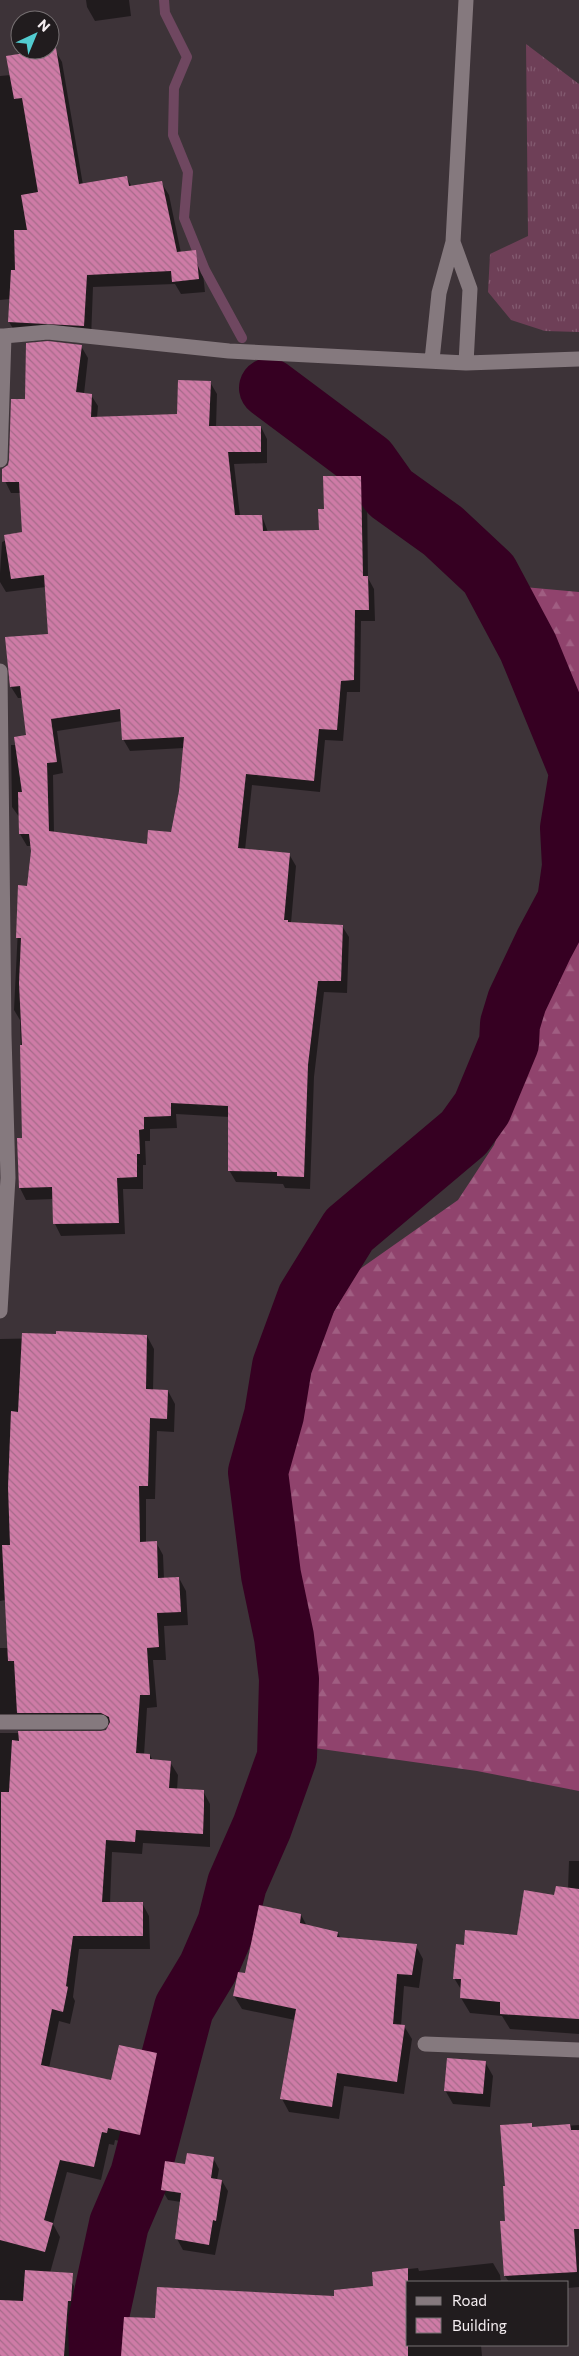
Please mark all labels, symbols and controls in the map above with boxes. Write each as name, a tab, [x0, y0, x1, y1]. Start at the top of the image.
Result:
north arrow	[10, 10, 60, 60]
text: N	[35, 16, 54, 35]
legend	[406, 2281, 569, 2346]
text: Road	[452, 2291, 487, 2309]
text: Building	[452, 2316, 507, 2334]

